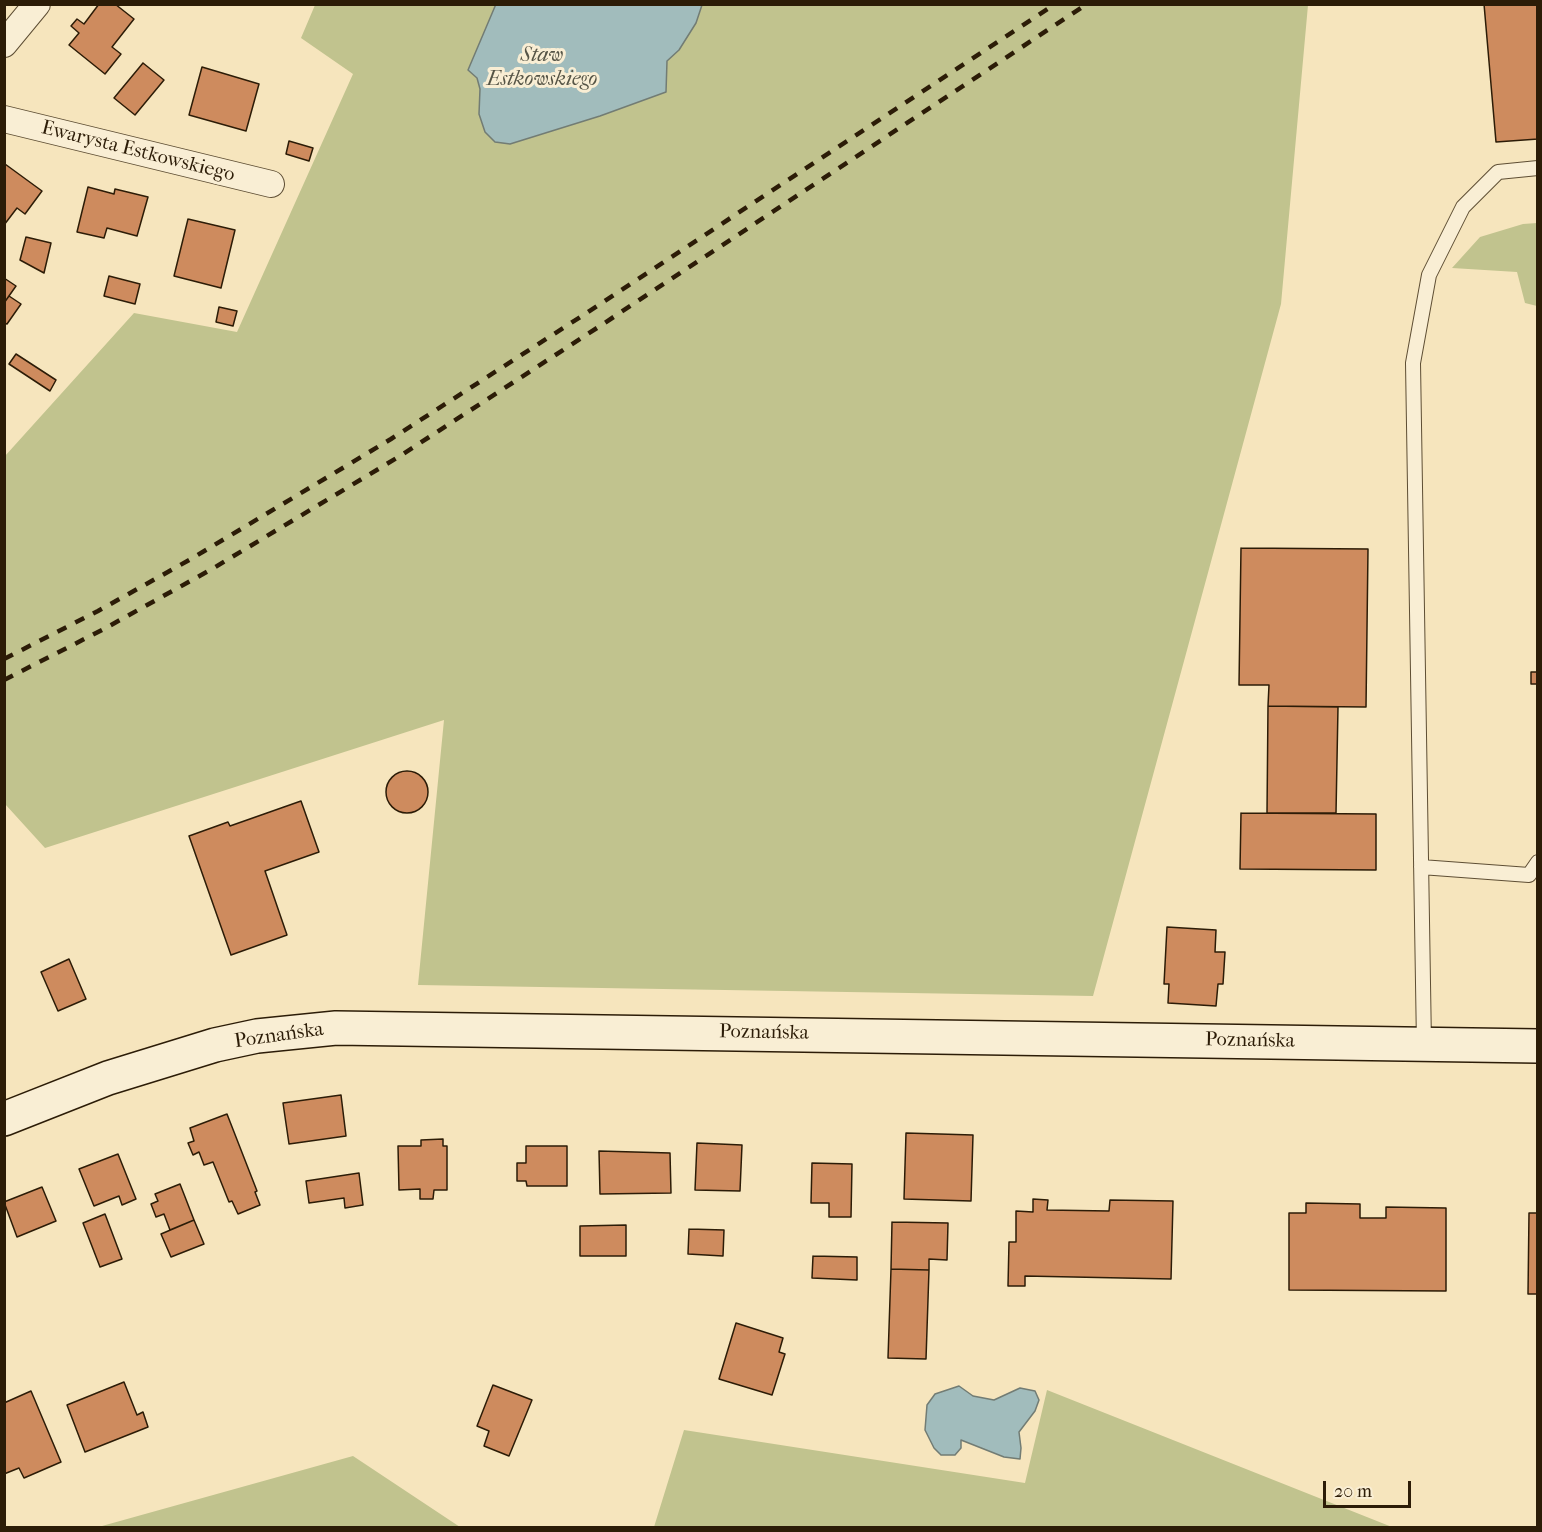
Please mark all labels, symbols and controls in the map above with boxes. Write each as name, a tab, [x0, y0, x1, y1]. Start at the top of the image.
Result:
water label: Staw Estkowskiego	[487, 43, 597, 93]
street label: Ewarysta Estkowskiego	[39, 116, 237, 188]
street label: Poznańska	[233, 1018, 325, 1054]
street label: Poznańska	[719, 1020, 809, 1046]
street label: Poznańska	[1205, 1028, 1295, 1054]
scale bar	[1326, 1469, 1414, 1507]
text: 20 m	[1334, 1481, 1372, 1502]

